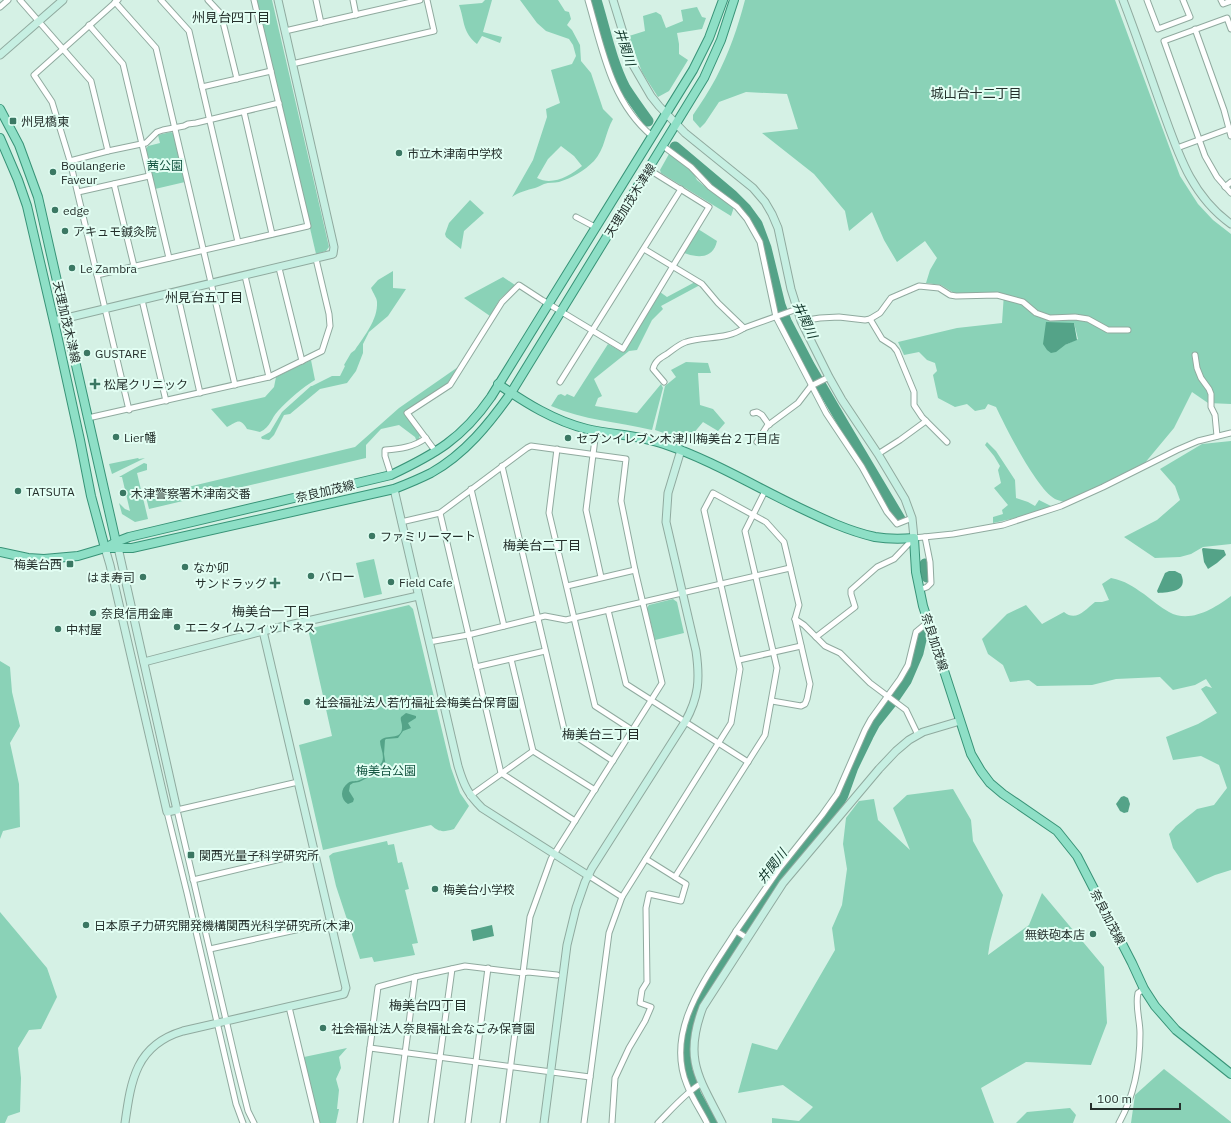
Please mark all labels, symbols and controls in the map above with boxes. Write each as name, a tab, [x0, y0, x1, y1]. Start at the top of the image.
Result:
district label: 州見台四丁目	[192, 9, 270, 26]
water label: 井関川	[611, 26, 640, 70]
district label: 城山台十二丁目	[930, 85, 1022, 102]
place label: 州見橋東	[21, 114, 69, 129]
marker: 州見橋東	[8, 116, 18, 126]
place label: 市立木津南中学校	[407, 146, 503, 161]
marker: 市立木津南中学校	[394, 148, 404, 158]
place label: Boulangerie Faveur	[61, 158, 126, 187]
park label: 茜公園	[147, 158, 183, 173]
street label: 天理加茂木津線	[601, 160, 659, 240]
marker: Boulangerie Faveur	[48, 167, 58, 177]
place label: edge	[63, 203, 90, 218]
marker: edge	[50, 205, 60, 215]
place label: アキュモ鍼灸院	[73, 224, 157, 239]
marker: アキュモ鍼灸院	[60, 226, 70, 236]
place label: Le Zambra	[80, 261, 137, 276]
marker: Le Zambra	[67, 263, 77, 273]
street label: 天理加茂木津線	[50, 279, 84, 365]
district label: 州見台五丁目	[165, 289, 243, 306]
water label: 井関川	[789, 299, 822, 343]
place label: GUSTARE	[95, 346, 147, 361]
marker: GUSTARE	[82, 348, 92, 358]
place label: 松尾クリニック	[104, 377, 188, 392]
marker: 松尾クリニック	[89, 378, 101, 390]
place label: Lier幡	[124, 430, 156, 445]
place label: セブンイレブン木津川梅美台２丁目店	[576, 431, 780, 446]
marker: Lier幡	[111, 432, 121, 442]
marker: セブンイレブン木津川梅美台２丁目店	[563, 433, 573, 443]
street label: 奈良加茂線	[294, 477, 356, 505]
place label: TATSUTA	[26, 484, 75, 499]
marker: TATSUTA	[13, 486, 23, 496]
place label: 木津警察署木津南交番	[131, 486, 251, 501]
marker: 木津警察署木津南交番	[118, 488, 128, 498]
place label: ファミリーマート	[380, 529, 476, 544]
marker: ファミリーマート	[367, 531, 377, 541]
district label: 梅美台二丁目	[503, 537, 581, 554]
place label: 梅美台西	[14, 557, 62, 572]
marker: 梅美台西	[65, 559, 75, 569]
place label: なか卯	[193, 560, 229, 575]
marker: なか卯	[180, 562, 190, 572]
place label: バロー	[319, 569, 355, 584]
place label: はま寿司	[87, 570, 135, 585]
marker: バロー	[306, 571, 316, 581]
marker: はま寿司	[138, 572, 148, 582]
place label: Field Cafe	[399, 575, 453, 590]
place label: サンドラッグ	[195, 576, 267, 591]
marker: Field Cafe	[386, 577, 396, 587]
marker: サンドラッグ	[270, 578, 280, 588]
district label: 梅美台一丁目	[232, 603, 310, 620]
place label: 奈良信用金庫	[101, 606, 173, 621]
marker: 奈良信用金庫	[88, 608, 98, 618]
street label: 奈良加茂線	[919, 611, 951, 673]
place label: エニタイムフィットネス	[185, 620, 316, 635]
place label: 中村屋	[66, 622, 102, 637]
marker: エニタイムフィットネス	[172, 622, 182, 632]
marker: 中村屋	[53, 624, 63, 634]
place label: 社会福祉法人若竹福祉会梅美台保育園	[315, 695, 519, 710]
marker: 社会福祉法人若竹福祉会梅美台保育園	[302, 697, 312, 707]
district label: 梅美台三丁目	[562, 726, 640, 743]
park label: 梅美台公園	[356, 763, 416, 778]
water label: 井関川	[753, 844, 792, 887]
place label: 関西光量子科学研究所	[199, 848, 319, 863]
marker: 関西光量子科学研究所	[186, 850, 196, 860]
place label: 梅美台小学校	[443, 882, 515, 897]
marker: 梅美台小学校	[430, 884, 440, 894]
street label: 奈良加茂線	[1088, 887, 1128, 947]
place label: 日本原子力研究開発機構関西光科学研究所(木津)	[94, 918, 354, 933]
marker: 日本原子力研究開発機構関西光科学研究所(木津)	[81, 920, 91, 930]
place label: 無鉄砲本店	[1025, 927, 1085, 942]
marker: 無鉄砲本店	[1088, 929, 1098, 939]
district label: 梅美台四丁目	[389, 997, 467, 1014]
place label: 社会福祉法人奈良福祉会なごみ保育園	[331, 1021, 535, 1036]
marker: 社会福祉法人奈良福祉会なごみ保育園	[318, 1023, 328, 1033]
scale bar	[1091, 1085, 1180, 1111]
text: 100 m	[1097, 1091, 1132, 1106]

